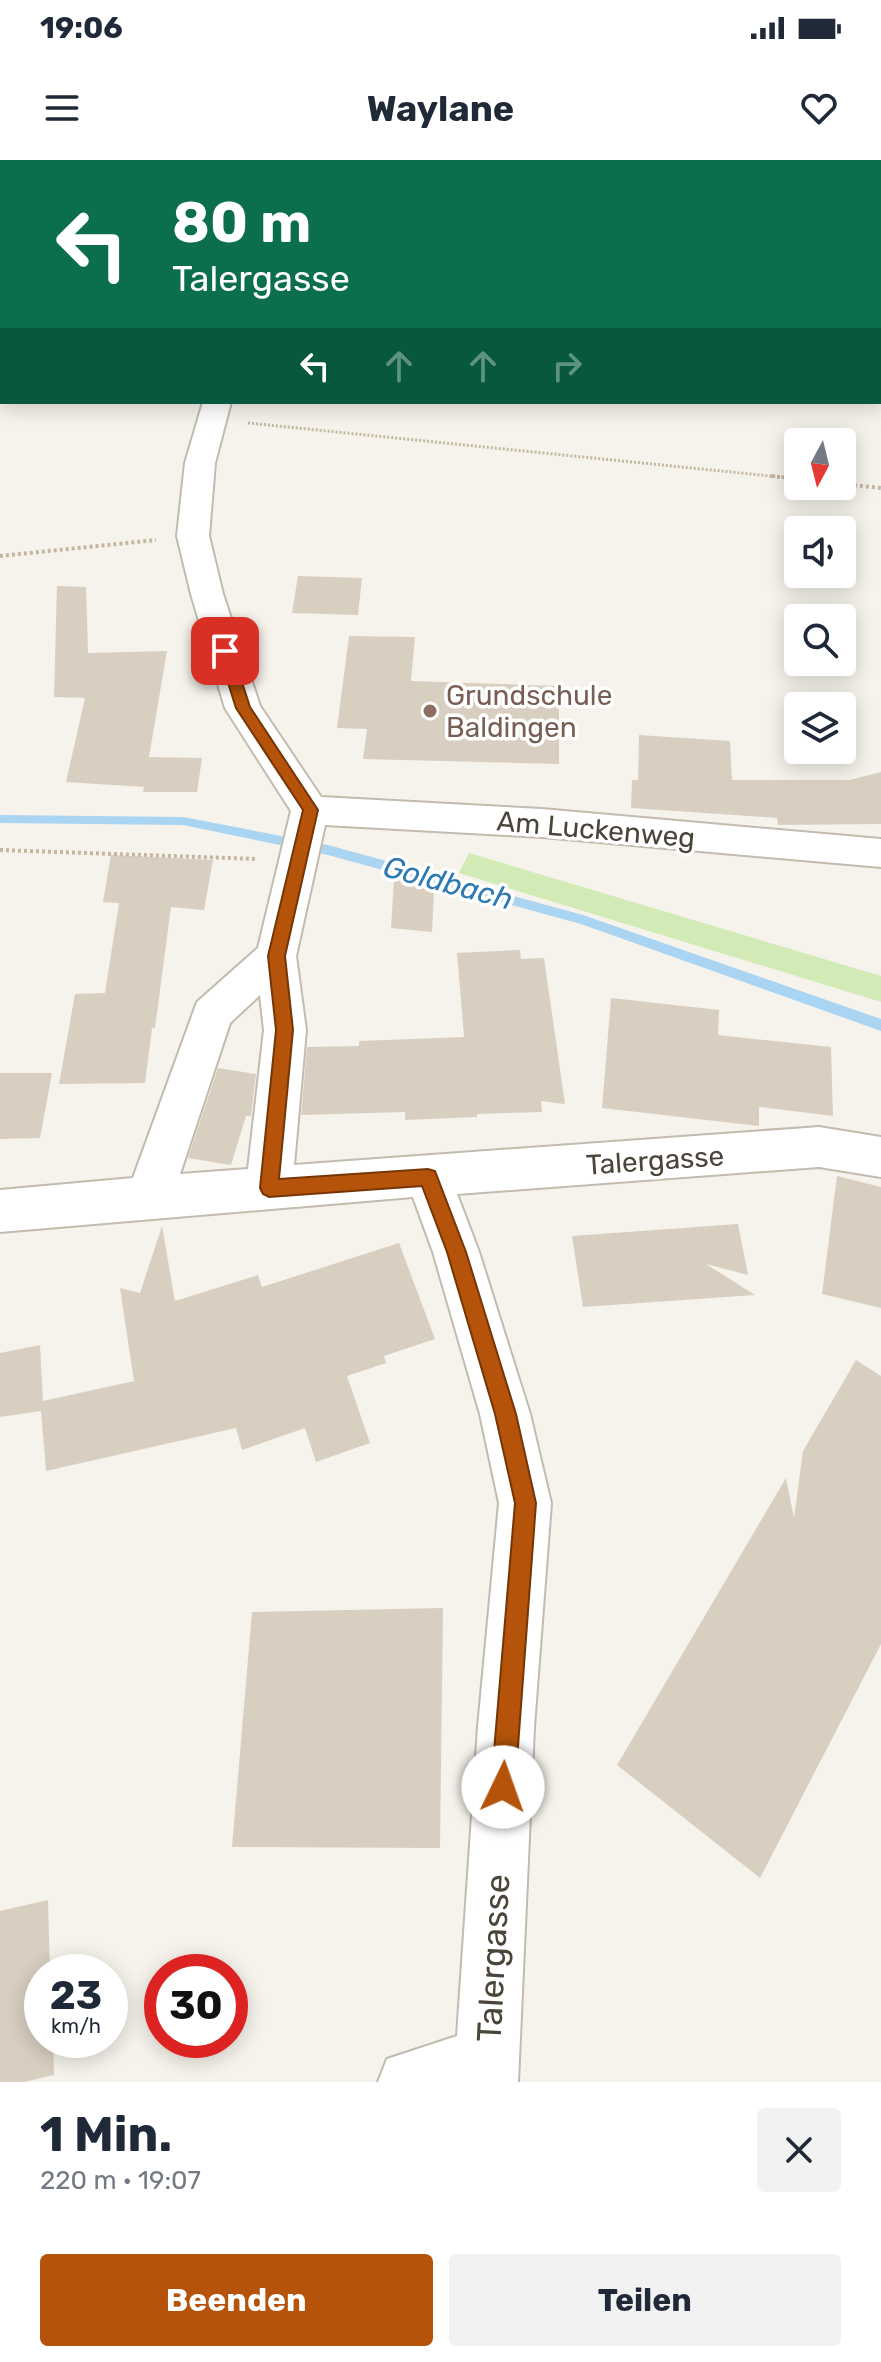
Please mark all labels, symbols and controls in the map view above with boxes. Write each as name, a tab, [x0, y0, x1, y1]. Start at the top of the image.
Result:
text: 19:06	[40, 10, 123, 46]
icon: menu	[40, 86, 84, 130]
icon: heart	[797, 86, 841, 130]
text: Waylane	[367, 87, 514, 130]
text: 80 m	[172, 190, 311, 256]
icon: left	[40, 192, 144, 296]
text: Talergasse	[172, 257, 350, 300]
icon: left	[293, 344, 337, 388]
icon: ahead	[377, 344, 421, 388]
icon: ahead	[461, 344, 505, 388]
icon: right	[545, 344, 589, 388]
north arrow	[784, 428, 856, 500]
map controls	[784, 428, 856, 764]
button: sound	[784, 516, 856, 588]
button: search	[784, 604, 856, 676]
pin	[191, 617, 259, 685]
icon: arrive	[203, 629, 247, 673]
place label: Grundschule Baldingen	[446, 679, 612, 744]
button: layers	[784, 692, 856, 764]
marker: Grundschule Baldingen	[421, 702, 439, 720]
street label: Am Luckenweg	[495, 804, 696, 855]
water label: Goldbach	[379, 848, 517, 918]
street label: Talergasse	[585, 1139, 725, 1182]
position arrow	[461, 1745, 545, 1829]
street label: Talergasse	[469, 1873, 518, 2043]
speed limit sign: 30	[144, 1954, 248, 2058]
text: 23	[50, 1972, 102, 2019]
text: km/h	[51, 2014, 101, 2038]
text: 1 Min.	[40, 2106, 172, 2163]
button: close	[757, 2108, 841, 2192]
text: 220 m · 19:07	[40, 2165, 201, 2196]
button: Beenden	[40, 2254, 433, 2346]
button: Teilen	[449, 2254, 841, 2346]

